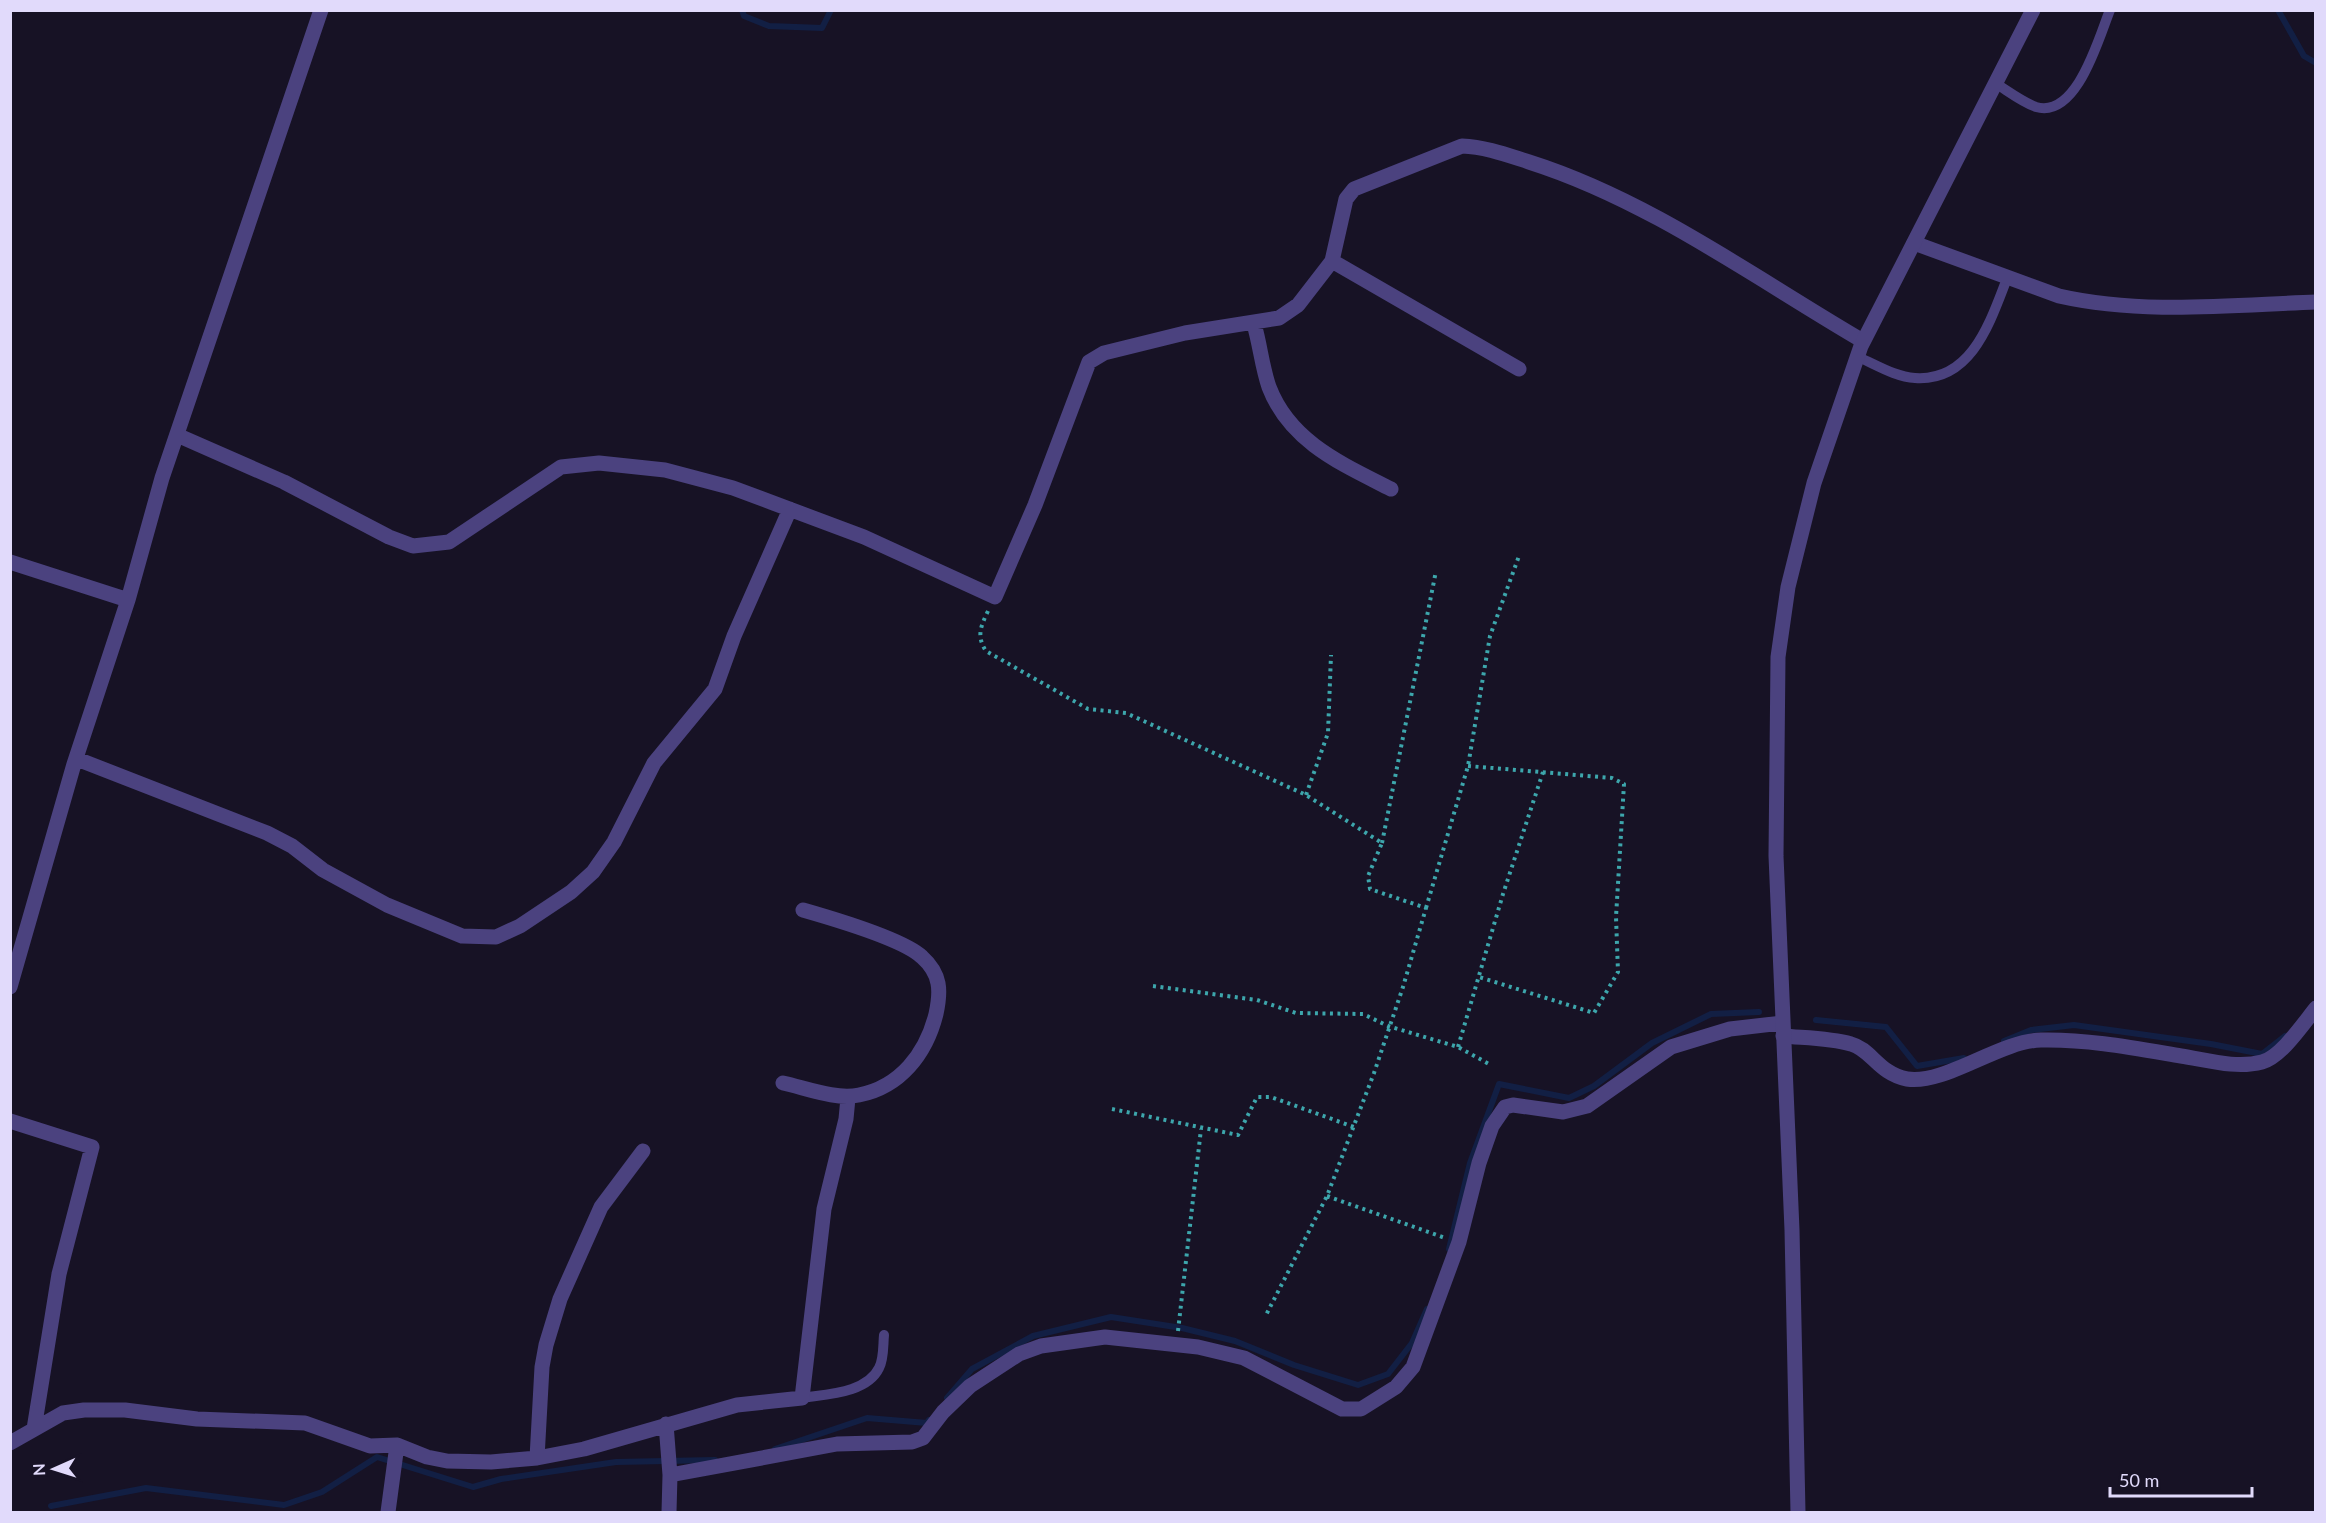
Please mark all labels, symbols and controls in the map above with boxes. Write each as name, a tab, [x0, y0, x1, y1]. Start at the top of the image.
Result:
north arrow	[24, 1439, 84, 1499]
scale bar	[2110, 1460, 2252, 1498]
text: N	[29, 1463, 48, 1476]
text: 50 m	[2119, 1469, 2159, 1491]

